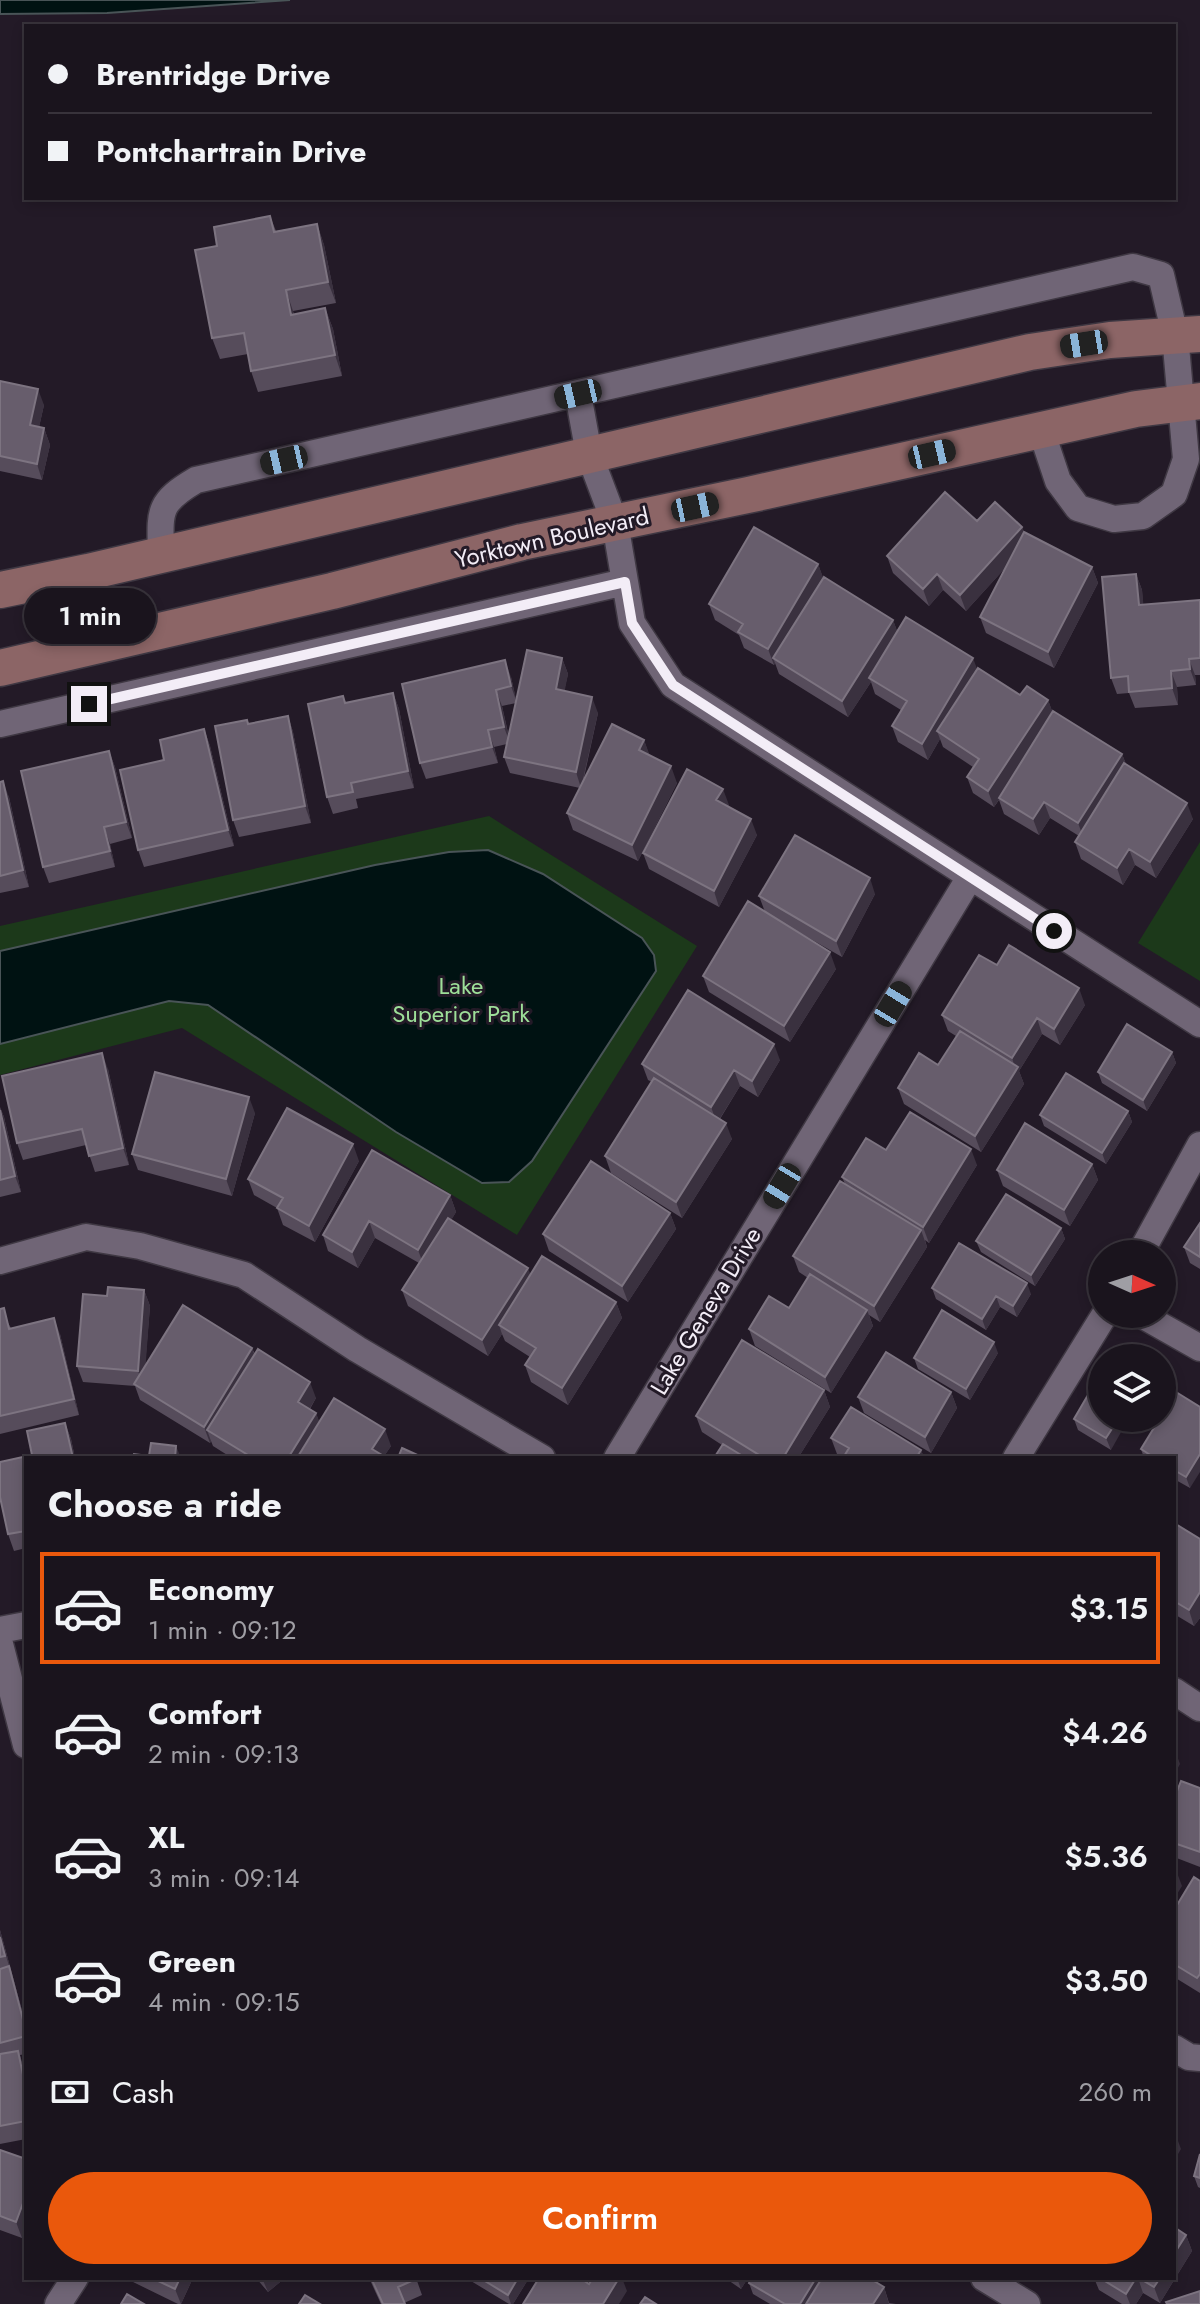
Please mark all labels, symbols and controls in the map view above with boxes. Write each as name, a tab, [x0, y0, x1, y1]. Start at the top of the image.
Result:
text: Brentridge Drive	[96, 53, 331, 96]
text: Pontchartrain Drive	[96, 130, 366, 173]
car	[1058, 328, 1110, 360]
car	[552, 377, 604, 411]
car	[906, 437, 958, 471]
car	[258, 443, 310, 477]
car	[669, 490, 721, 524]
street label: Yorktown Boulevard	[451, 498, 652, 577]
callout: 1 min	[23, 588, 155, 644]
text: 1 min	[58, 597, 122, 635]
route end	[71, 686, 107, 722]
route start	[1036, 913, 1072, 949]
park label: Lake Superior Park	[392, 968, 530, 1031]
car	[870, 977, 916, 1031]
car	[759, 1159, 805, 1213]
street label: Lake Geneva Drive	[642, 1220, 770, 1401]
north arrow	[1088, 1240, 1176, 1328]
map controls	[1088, 1240, 1176, 1432]
button: layers	[1088, 1344, 1176, 1432]
text: Choose a ride	[48, 1478, 282, 1530]
text: Economy	[148, 1568, 274, 1611]
icon: car	[52, 1572, 124, 1644]
text: $3.15	[1069, 1587, 1148, 1630]
text: 1 min · 09:12	[148, 1611, 296, 1649]
text: Comfort	[148, 1692, 261, 1735]
icon: car	[52, 1696, 124, 1768]
text: $4.26	[1062, 1711, 1148, 1754]
text: 2 min · 09:13	[148, 1735, 299, 1773]
text: XL	[148, 1816, 184, 1859]
icon: car	[52, 1820, 124, 1892]
text: $5.36	[1065, 1835, 1148, 1878]
text: 3 min · 09:14	[148, 1859, 299, 1897]
text: Green	[148, 1940, 236, 1983]
icon: car	[52, 1944, 124, 2016]
text: $3.50	[1065, 1959, 1148, 2002]
text: 4 min · 09:15	[148, 1983, 300, 2021]
icon: cash	[48, 2070, 92, 2114]
text: Cash	[112, 2071, 175, 2114]
text: 260 m	[1079, 2073, 1152, 2111]
button: Confirm	[48, 2172, 1152, 2264]

